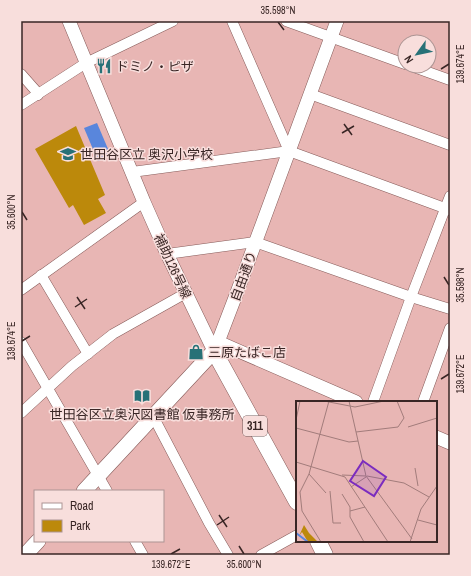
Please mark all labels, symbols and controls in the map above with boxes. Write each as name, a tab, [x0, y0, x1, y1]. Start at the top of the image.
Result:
text: 35.598°N	[261, 4, 296, 17]
north arrow	[397, 34, 437, 74]
text: 139.674°E	[454, 44, 467, 84]
text: N	[401, 53, 416, 66]
restaurant icon: ドミノ・ピザ	[95, 57, 113, 75]
place label: ドミノ・ピザ	[116, 58, 194, 75]
school or university icon: 世田谷区立 奥沢小学校	[59, 145, 77, 163]
place label: 世田谷区立 奥沢小学校	[80, 146, 213, 163]
text: 35.600°N	[5, 194, 18, 230]
street label: 補助126号線	[150, 231, 195, 301]
street label: 自由通り	[227, 249, 260, 304]
text: 35.598°N	[454, 267, 467, 303]
text: 139.674°E	[5, 321, 18, 361]
shop icon: 三原たばこ店	[187, 343, 205, 361]
place label: 三原たばこ店	[208, 344, 286, 361]
text: 139.672°E	[454, 354, 467, 394]
library icon: 世田谷区立奥沢図書館 仮事務所	[133, 387, 151, 405]
inset map	[296, 401, 437, 542]
place label: 世田谷区立奥沢図書館 仮事務所	[50, 406, 234, 423]
road number: 311	[243, 416, 267, 436]
legend	[34, 490, 164, 542]
text: Road	[70, 498, 94, 514]
text: Park	[70, 518, 90, 534]
text: 139.672°E	[151, 558, 191, 571]
text: 35.600°N	[227, 558, 262, 571]

